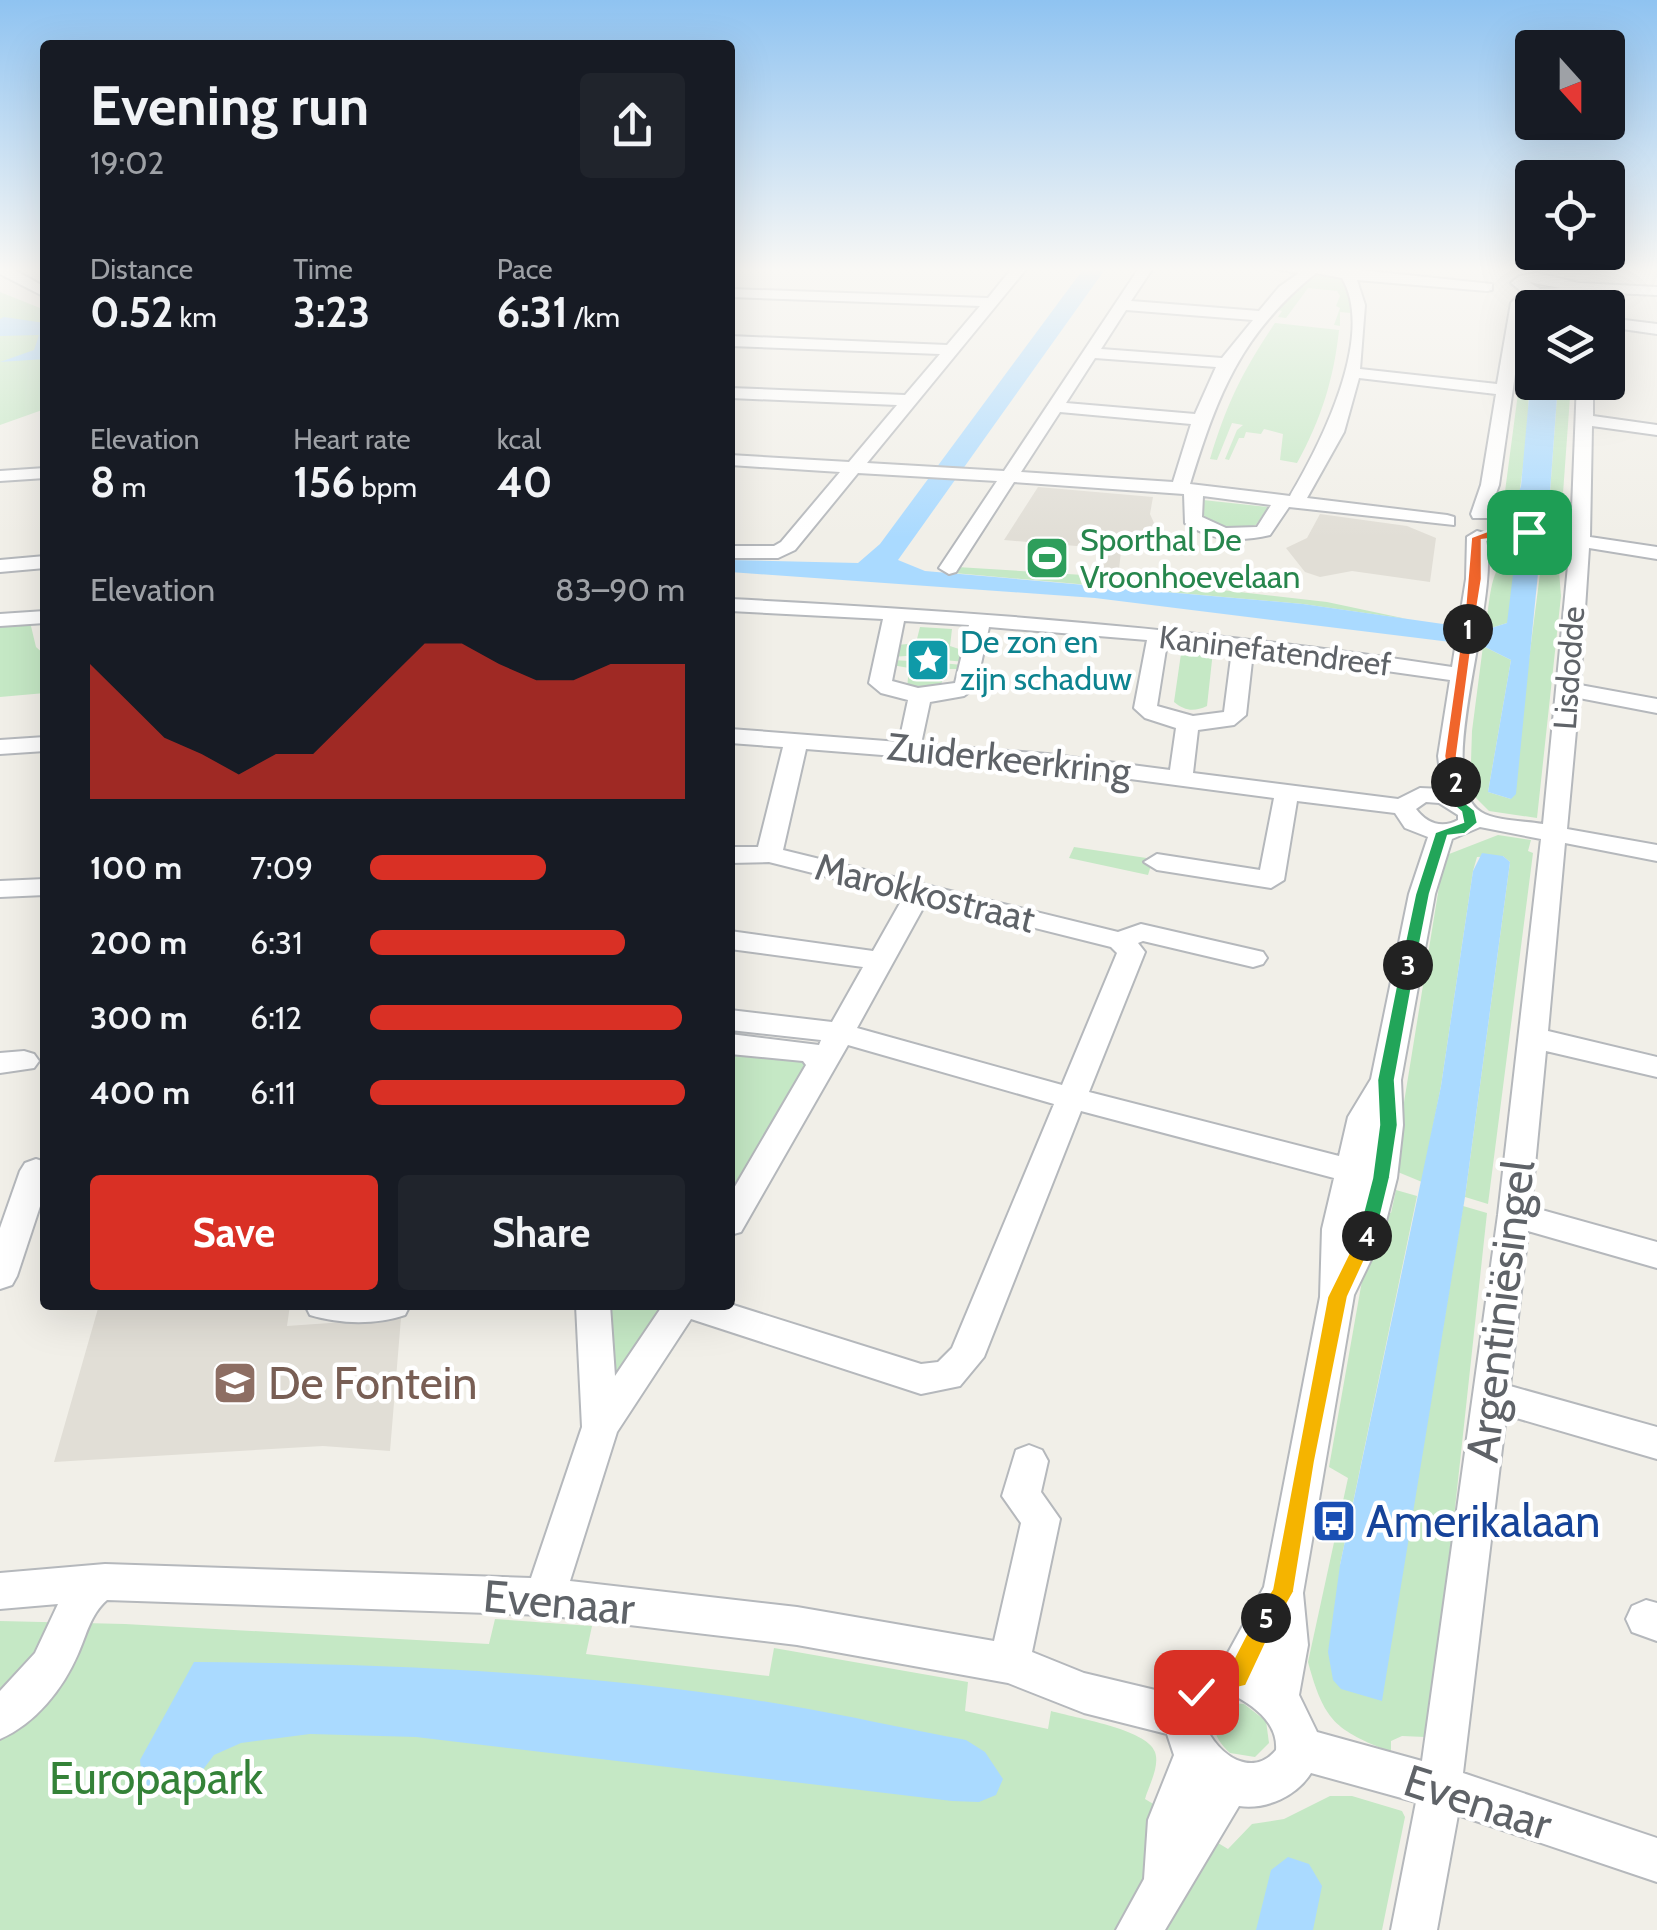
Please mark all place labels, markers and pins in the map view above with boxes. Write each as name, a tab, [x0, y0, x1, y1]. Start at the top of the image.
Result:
pin	[1487, 490, 1572, 575]
place label: Sporthal De Vroonhoevelaan	[1080, 520, 1300, 596]
sports icon: Sporthal De Vroonhoevelaan	[1024, 535, 1070, 581]
pin: 1	[1443, 604, 1493, 654]
place label: De zon en zijn schaduw	[960, 622, 1132, 698]
place icon: De zon en zijn schaduw	[905, 637, 951, 683]
pin: 2	[1431, 757, 1481, 807]
pin: 3	[1383, 940, 1433, 990]
pin: 4	[1342, 1211, 1392, 1261]
place label: De Fontein	[268, 1356, 477, 1410]
school or university icon: De Fontein	[212, 1360, 258, 1406]
place label: Amerikalaan	[1366, 1494, 1601, 1548]
bus stop icon: Amerikalaan	[1311, 1498, 1357, 1544]
pin: 5	[1241, 1593, 1291, 1643]
pin	[1154, 1650, 1239, 1735]

